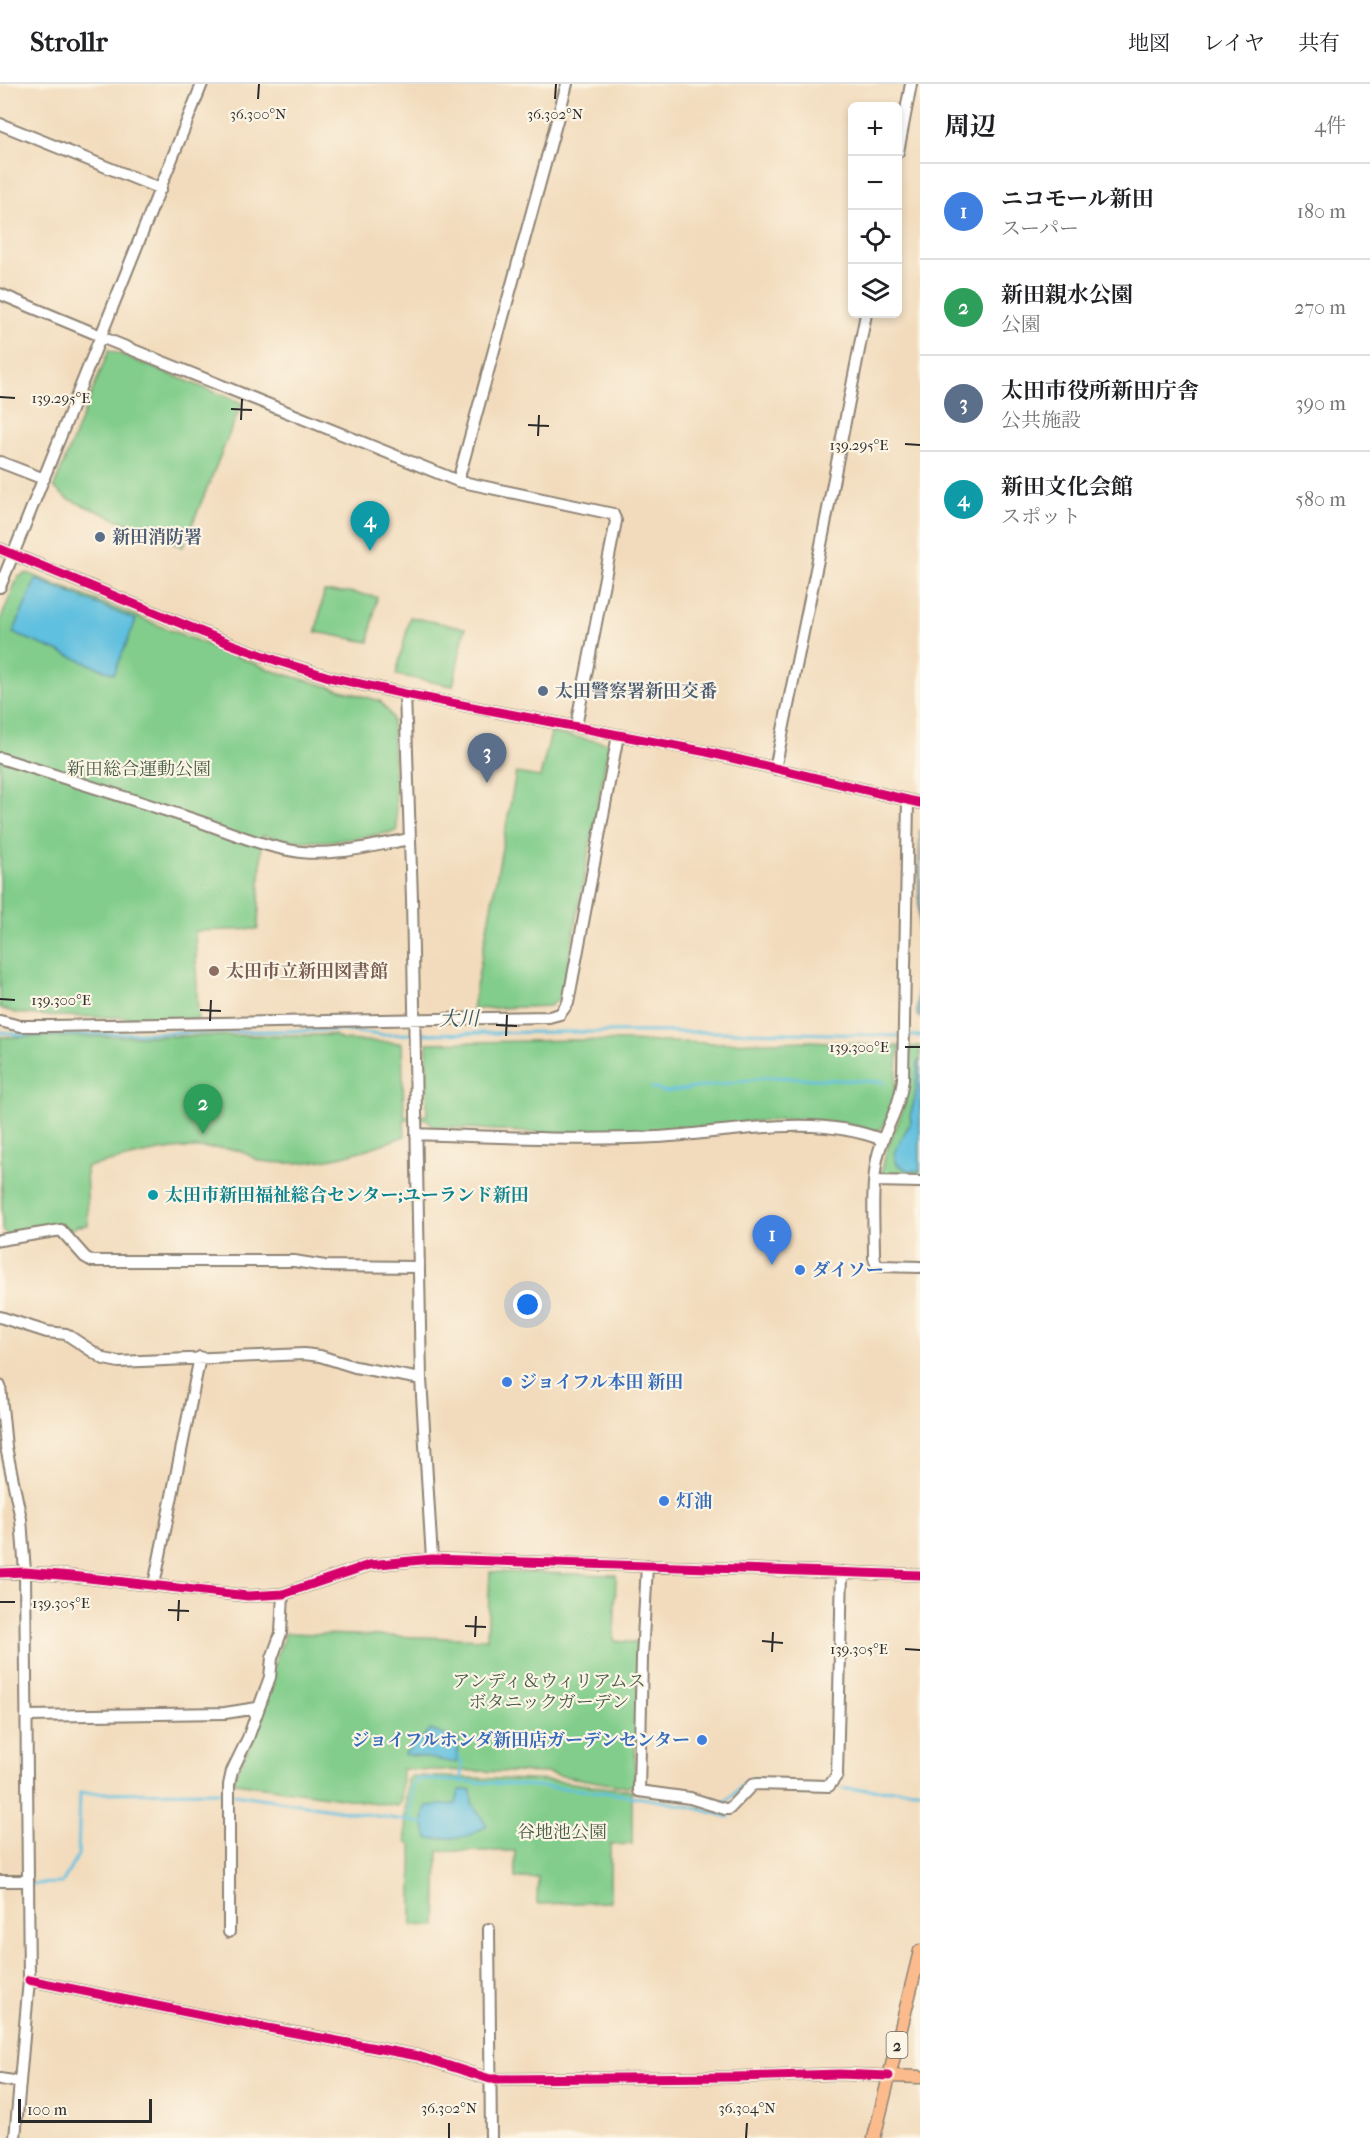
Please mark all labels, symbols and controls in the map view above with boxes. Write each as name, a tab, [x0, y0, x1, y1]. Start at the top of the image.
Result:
text: Strollr	[30, 25, 108, 58]
text: 地図	[1128, 31, 1170, 55]
text: レイヤ	[1203, 31, 1265, 55]
text: 共有	[1298, 31, 1340, 55]
map controls	[848, 102, 902, 318]
button: +	[848, 102, 902, 156]
text: 36.300°N	[230, 105, 287, 123]
text: 36.302°N	[527, 105, 584, 123]
text: 周辺	[944, 111, 996, 142]
text: 4件	[1314, 114, 1346, 137]
button: −	[848, 156, 902, 210]
text: ニコモール新田	[1001, 186, 1154, 212]
text: 1	[960, 200, 967, 223]
text: 180 m	[1297, 200, 1346, 223]
button: locate	[848, 210, 902, 264]
text: スーパー	[1001, 217, 1079, 240]
button: layers	[848, 264, 902, 318]
text: 新田親水公園	[1001, 282, 1133, 308]
text: 2	[958, 296, 969, 319]
text: 270 m	[1294, 296, 1346, 319]
text: 公園	[1001, 313, 1041, 336]
text: 太田市役所新田庁舎	[1001, 378, 1199, 404]
text: 139.295°E	[32, 389, 90, 407]
text: 3	[959, 392, 968, 415]
text: 390 m	[1295, 392, 1346, 415]
text: 公共施設	[1001, 409, 1081, 432]
text: 139.295°E	[830, 436, 888, 454]
text: 新田文化会館	[1001, 474, 1133, 500]
text: 4	[958, 488, 969, 511]
text: 580 m	[1295, 488, 1346, 511]
pin: 4	[350, 502, 389, 551]
text: スポット	[1001, 505, 1081, 528]
place label: 新田消防署	[112, 527, 202, 548]
marker: 新田消防署	[93, 530, 107, 544]
place label: 太田警察署新田交番	[555, 681, 717, 702]
marker: 太田警察署新田交番	[536, 684, 550, 698]
pin: 3	[468, 734, 506, 783]
park label: 新田総合運動公園	[67, 759, 211, 780]
place label: 太田市立新田図書館	[226, 961, 388, 982]
marker: 太田市立新田図書館	[207, 964, 221, 978]
text: 139.300°E	[31, 991, 91, 1009]
water label: 大川	[439, 1007, 481, 1031]
text: 139.300°E	[829, 1038, 889, 1056]
pin: 2	[184, 1084, 222, 1134]
place label: 太田市新田福祉総合センター;ユーランド新田	[165, 1185, 529, 1206]
marker: 太田市新田福祉総合センター;ユーランド新田	[146, 1188, 160, 1202]
pin: 1	[752, 1216, 792, 1265]
place label: ダイソー	[812, 1260, 884, 1281]
marker: ダイソー	[793, 1263, 807, 1277]
your location	[513, 1290, 542, 1319]
place label: ジョイフル本田 新田	[519, 1372, 683, 1393]
marker: ジョイフル本田 新田	[500, 1375, 514, 1389]
place label: 灯油	[676, 1491, 712, 1512]
marker: 灯油	[657, 1494, 671, 1508]
text: 139.305°E	[32, 1594, 90, 1612]
text: 139.305°E	[830, 1640, 888, 1658]
park label: アンディ＆ウィリアムス ボタニックガーデン	[452, 1671, 646, 1713]
place label: ジョイフルホンダ新田店ガーデンセンター	[351, 1730, 690, 1751]
marker: ジョイフルホンダ新田店ガーデンセンター	[695, 1733, 709, 1747]
park label: 谷地池公園	[517, 1822, 607, 1843]
road number: 2	[886, 2032, 908, 2058]
scale bar	[18, 2096, 152, 2124]
text: 36.302°N	[421, 2099, 478, 2117]
text: 36.304°N	[718, 2099, 776, 2117]
text: 100 m	[27, 2100, 67, 2119]

